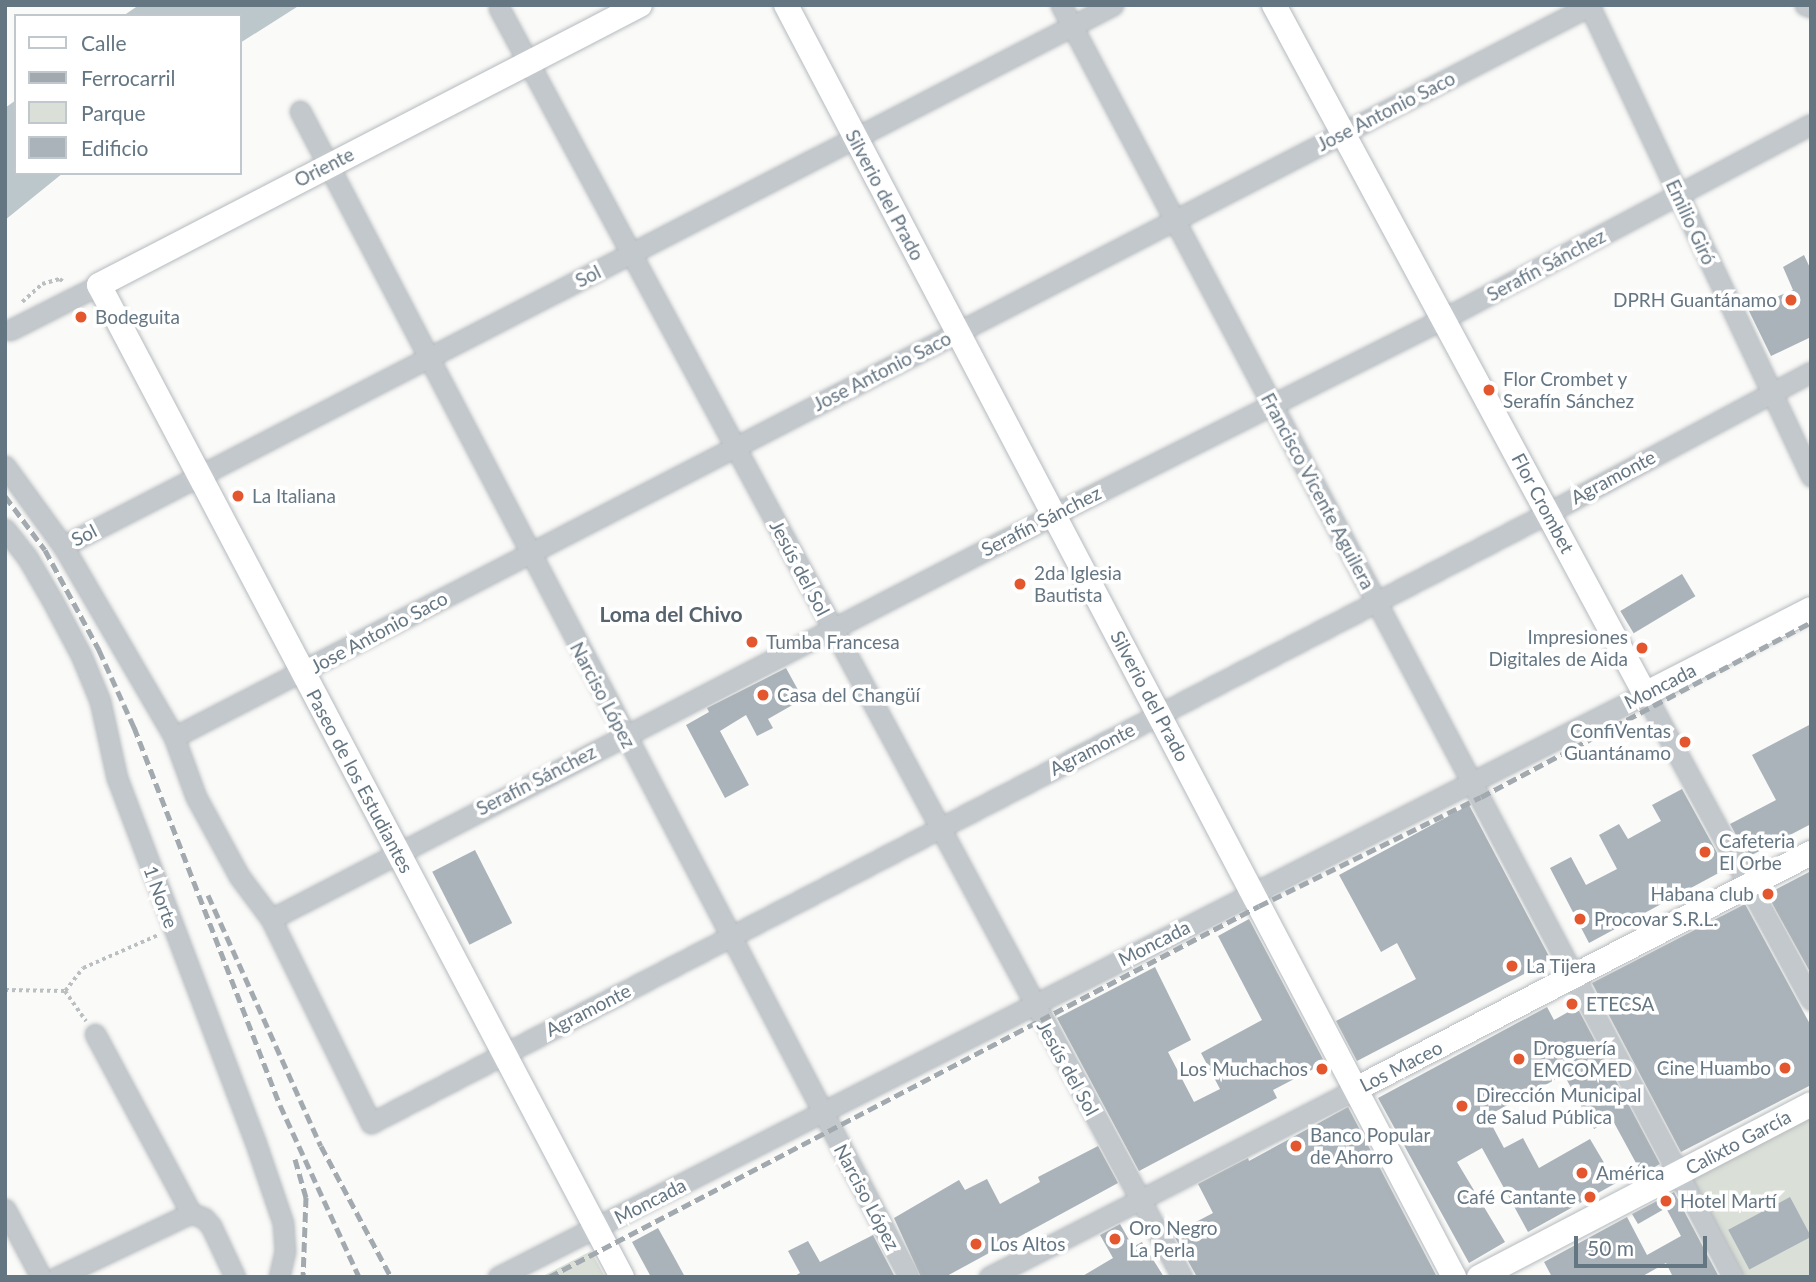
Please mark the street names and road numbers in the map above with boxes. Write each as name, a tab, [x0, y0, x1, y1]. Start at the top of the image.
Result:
street label: Jose Antonio Saco	[1313, 66, 1459, 156]
street label: Silverio del Prado	[841, 126, 929, 264]
street label: Oriente	[290, 142, 358, 192]
street label: Emilio Giró	[1661, 176, 1721, 268]
street label: Serafín Sánchez	[1483, 224, 1609, 306]
street label: Sol	[571, 260, 605, 292]
street label: Jose Antonio Saco	[809, 326, 955, 416]
street label: Francisco Vicente Aguilera	[1256, 388, 1380, 594]
street label: Agramonte	[1567, 445, 1659, 509]
street label: Flor Crombet	[1507, 449, 1579, 557]
street label: Serafín Sánchez	[977, 481, 1105, 561]
street label: Jesús del Sol	[765, 516, 835, 620]
street label: Sol	[67, 519, 101, 551]
street label: Jose Antonio Saco	[306, 586, 452, 678]
street label: Silverio del Prado	[1106, 627, 1194, 765]
street label: Narciso López	[566, 638, 640, 752]
street label: Moncada	[1620, 658, 1700, 714]
street label: Paseo de los Estudiantes	[302, 685, 418, 877]
street label: Agramonte	[1046, 718, 1138, 780]
street label: Serafín Sánchez	[472, 740, 600, 820]
street label: 1 Norte	[139, 863, 183, 931]
street label: Moncada	[1114, 915, 1194, 971]
street label: Agramonte	[542, 979, 634, 1041]
street label: Jesús del Sol	[1033, 1016, 1103, 1120]
street label: Los Maceo	[1356, 1036, 1446, 1096]
street label: Calixto García	[1681, 1105, 1795, 1179]
street label: Narciso López	[830, 1140, 904, 1254]
street label: Moncada	[610, 1173, 690, 1229]

